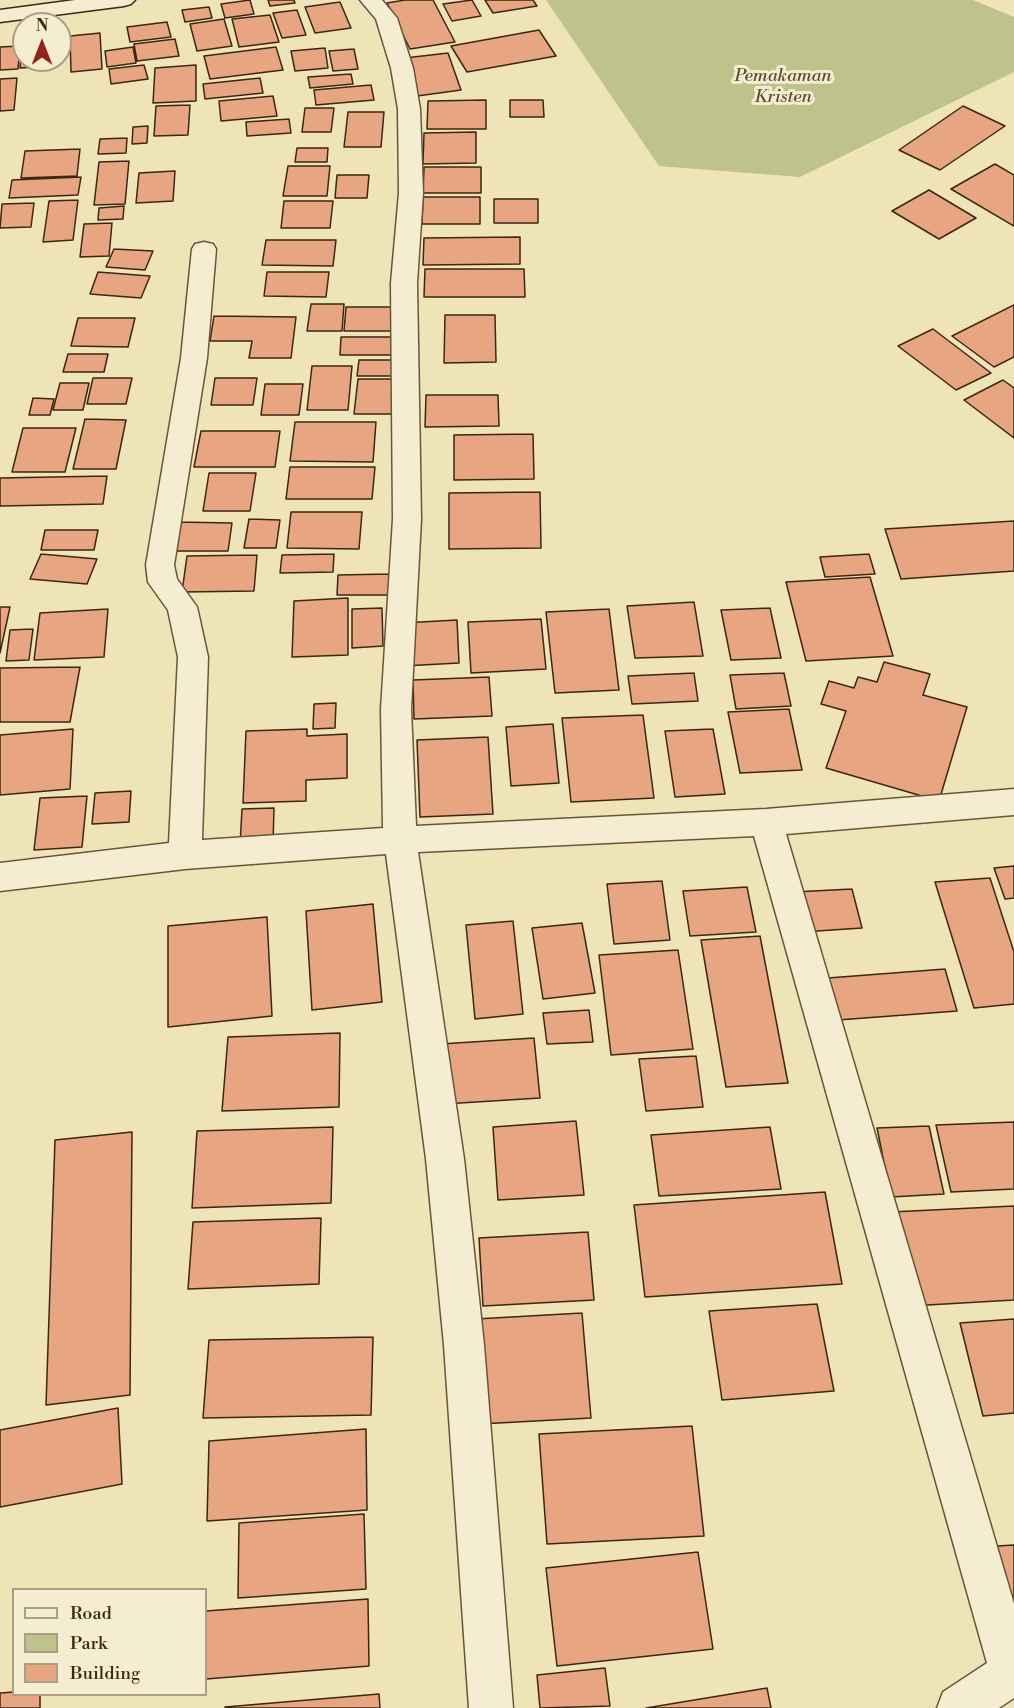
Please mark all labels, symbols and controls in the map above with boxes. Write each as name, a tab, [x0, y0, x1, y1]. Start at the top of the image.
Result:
north arrow	[12, 12, 72, 72]
text: N	[36, 16, 48, 36]
park label: Pemakaman Kristen	[734, 66, 832, 109]
legend	[12, 1588, 207, 1696]
text: Road	[70, 1602, 112, 1625]
text: Park	[70, 1632, 107, 1655]
text: Building	[70, 1662, 140, 1685]

